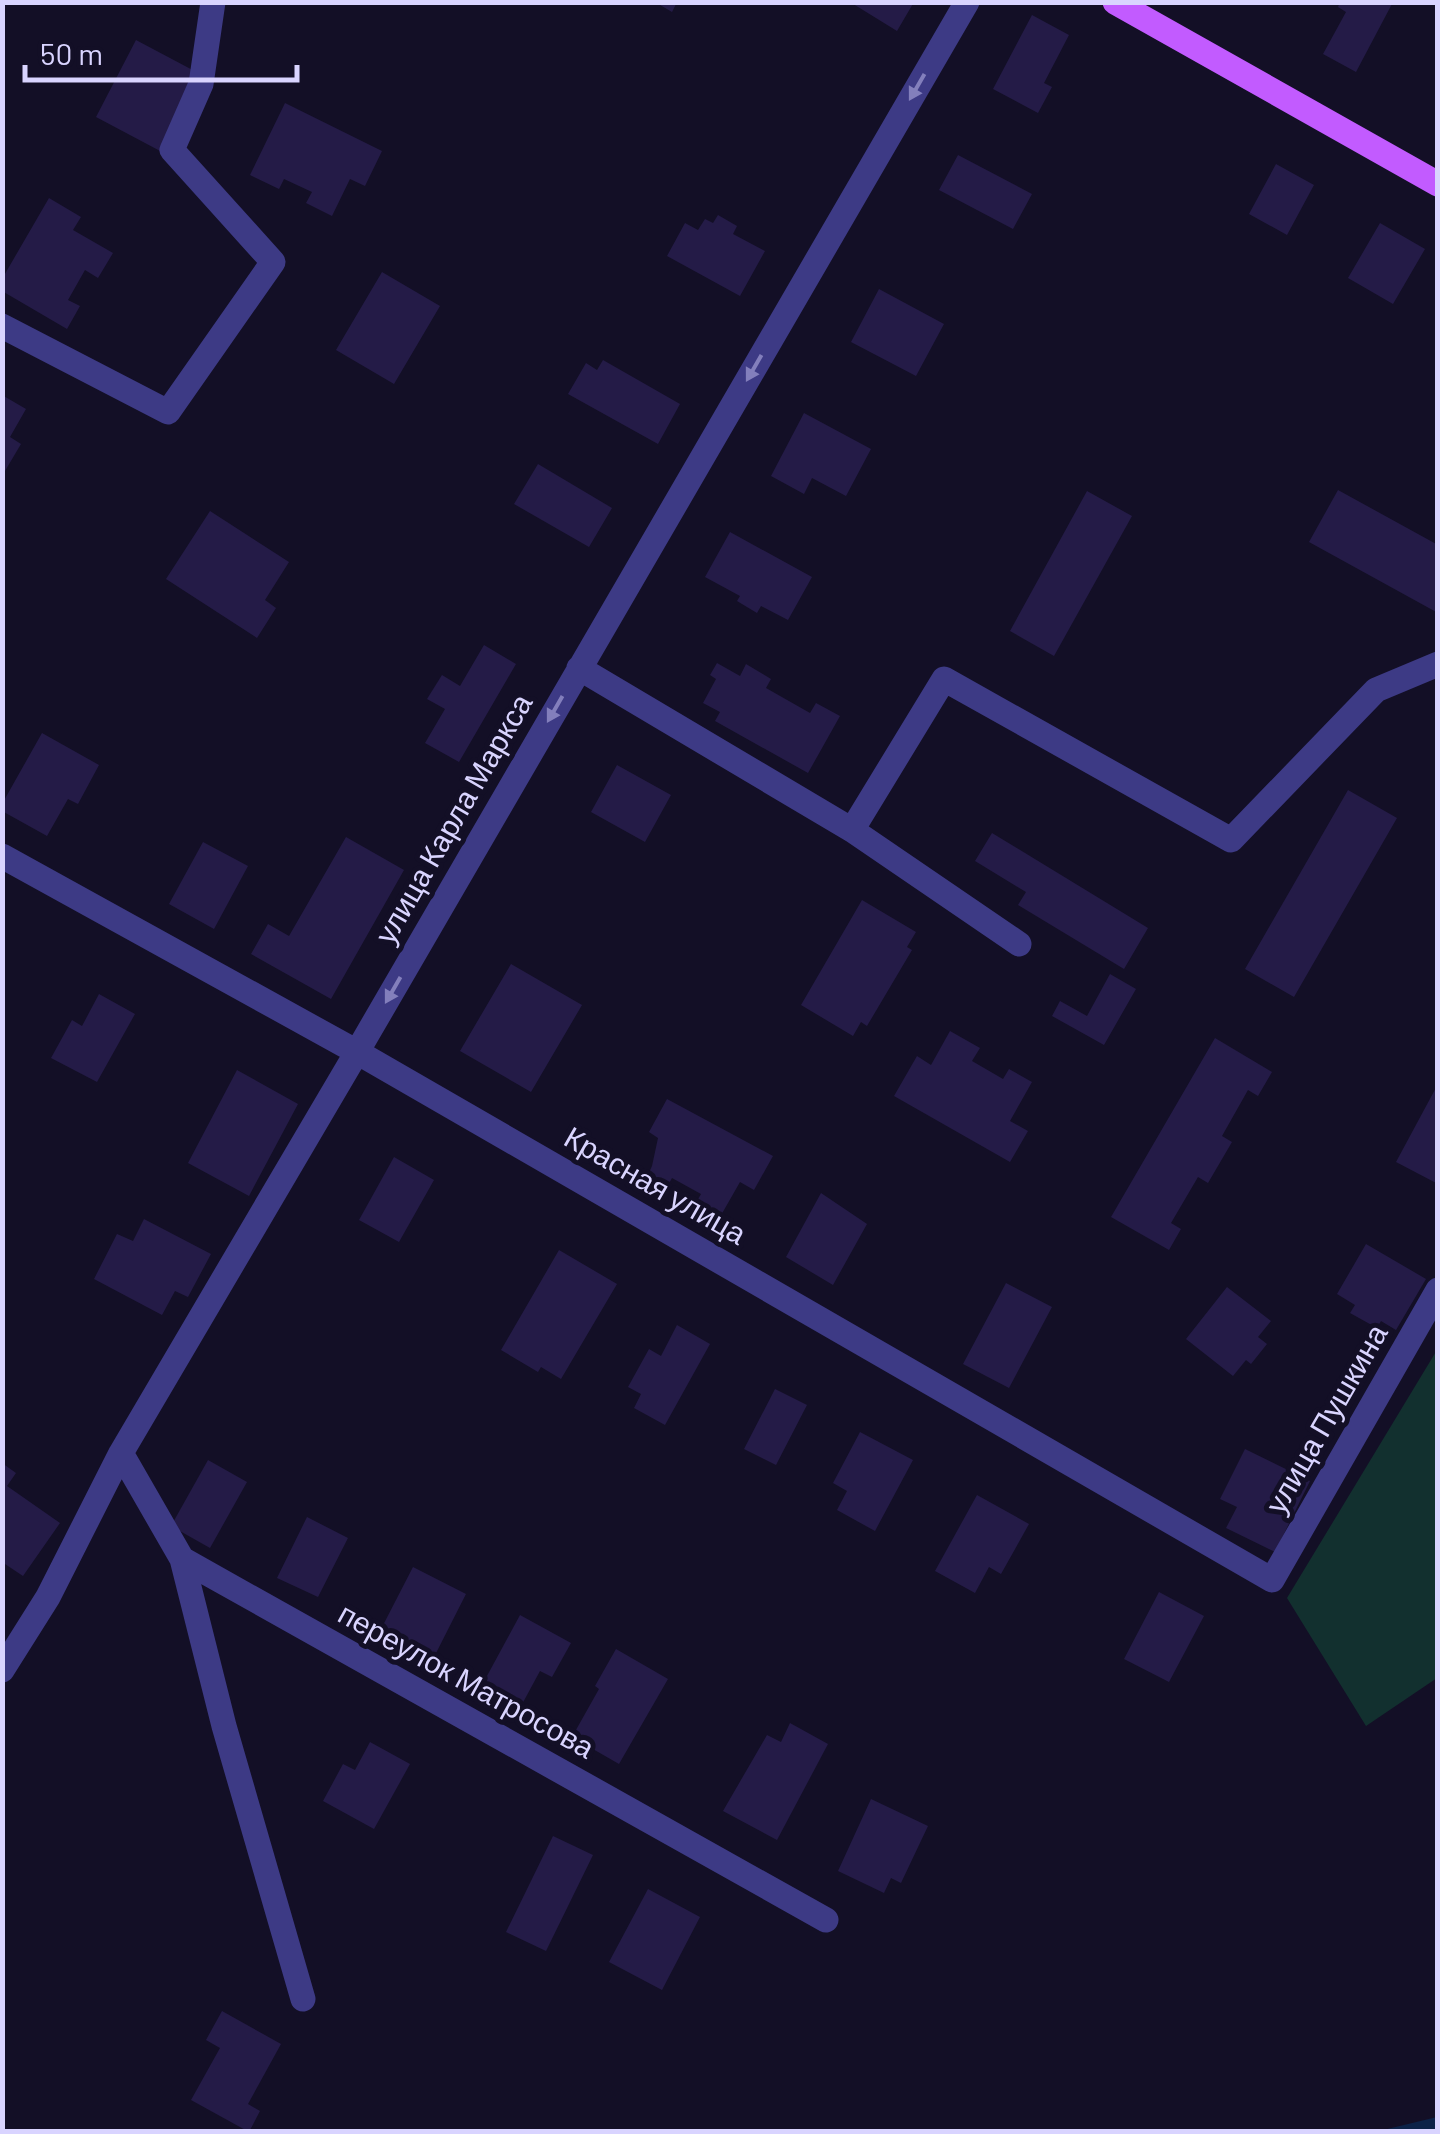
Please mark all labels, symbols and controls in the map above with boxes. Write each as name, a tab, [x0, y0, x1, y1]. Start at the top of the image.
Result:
scale bar	[25, 20, 298, 82]
text: 50 m	[40, 35, 103, 71]
one-way arrow	[909, 73, 927, 101]
one-way arrow	[746, 353, 763, 382]
street label: улица Карла Маркса	[366, 686, 539, 949]
one-way arrow	[547, 695, 564, 723]
one-way arrow	[384, 976, 401, 1005]
street label: Красная улица	[559, 1118, 754, 1251]
street label: улица Пушкина	[1257, 1317, 1394, 1519]
street label: переулок Матросова	[333, 1594, 601, 1765]

